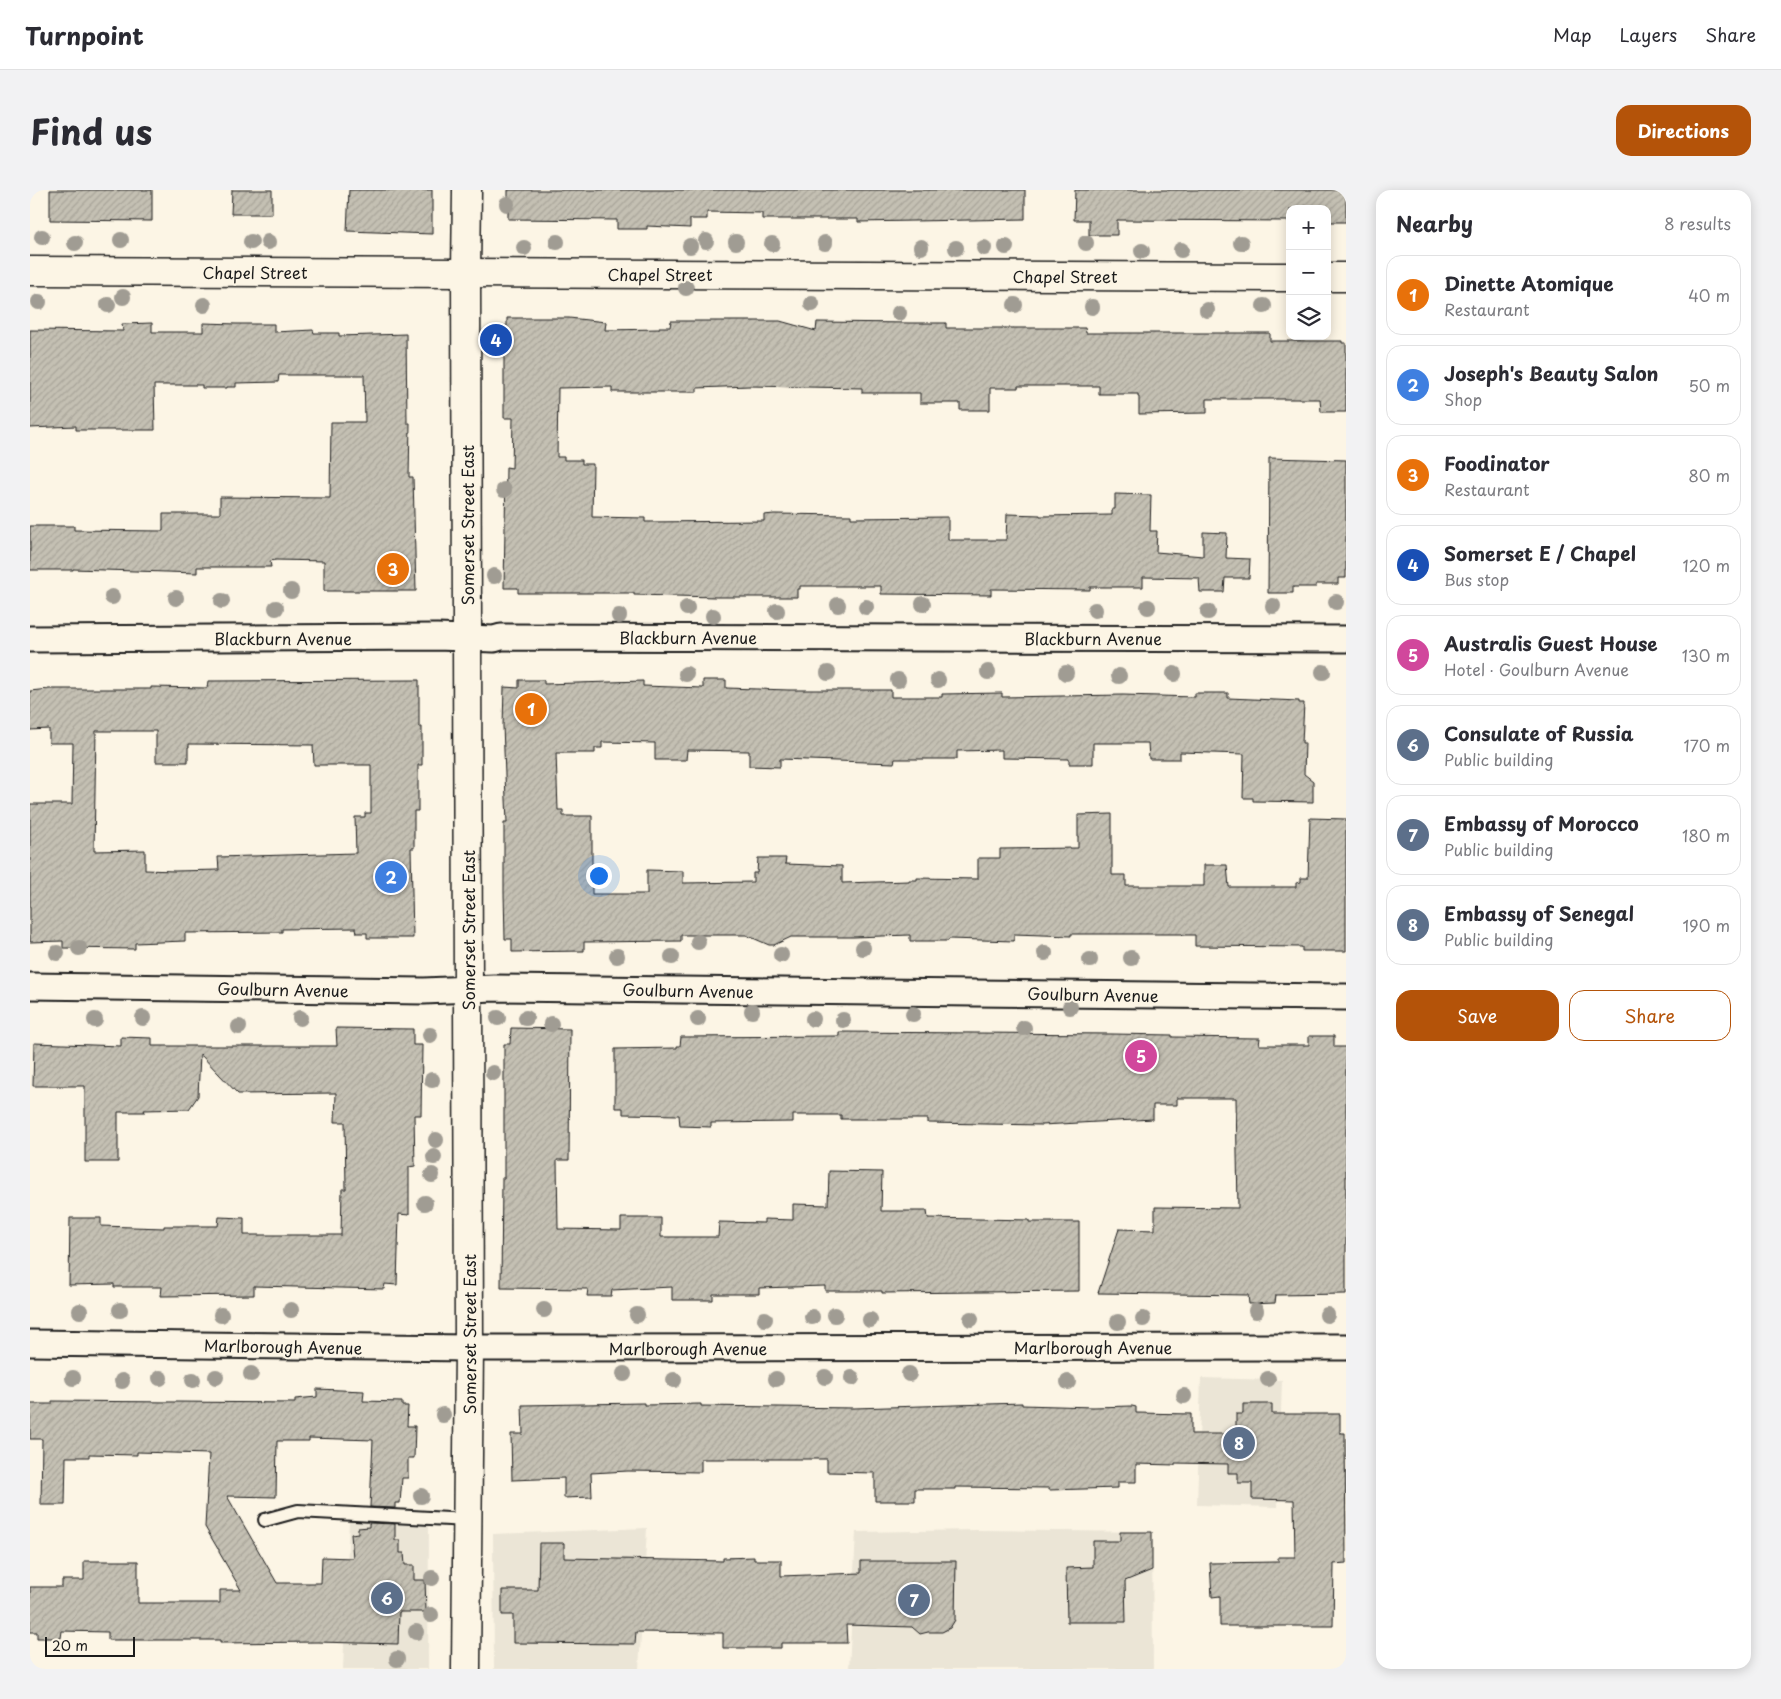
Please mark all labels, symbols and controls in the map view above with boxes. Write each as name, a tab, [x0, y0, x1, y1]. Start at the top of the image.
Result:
text: Turnpoint	[25, 17, 144, 53]
text: Map	[1553, 21, 1592, 48]
text: Layers	[1620, 21, 1677, 48]
text: Share	[1705, 21, 1756, 48]
text: Find us	[30, 104, 152, 157]
button: Directions	[1616, 105, 1751, 156]
map controls	[1286, 205, 1331, 340]
button: +	[1286, 205, 1331, 250]
text: Nearby	[1396, 207, 1473, 239]
text: 8 results	[1664, 211, 1731, 235]
button: −	[1286, 250, 1331, 295]
street label: Chapel Street	[202, 260, 308, 284]
street label: Chapel Street	[607, 262, 713, 286]
street label: Chapel Street	[1012, 264, 1118, 288]
text: Dinette Atomique	[1444, 269, 1614, 297]
text: 1	[1409, 283, 1417, 307]
text: 40 m	[1688, 283, 1730, 307]
button: layers	[1286, 295, 1331, 340]
text: Restaurant	[1444, 297, 1530, 321]
pin: 4	[480, 321, 512, 359]
text: Joseph's Beauty Salon	[1444, 359, 1658, 387]
text: 2	[1407, 373, 1419, 397]
text: 50 m	[1689, 373, 1730, 397]
text: Shop	[1444, 387, 1482, 411]
street label: Somerset Street East	[455, 445, 479, 605]
text: Foodinator	[1444, 449, 1550, 477]
text: 3	[1408, 463, 1418, 487]
text: 80 m	[1688, 463, 1730, 487]
text: Restaurant	[1444, 477, 1530, 501]
text: Somerset E / Chapel	[1444, 539, 1636, 567]
pin: 3	[377, 550, 409, 588]
text: 4	[1408, 553, 1418, 577]
text: 120 m	[1683, 553, 1730, 577]
text: Bus stop	[1444, 567, 1509, 591]
street label: Blackburn Avenue	[619, 625, 757, 649]
street label: Blackburn Avenue	[214, 626, 352, 650]
street label: Blackburn Avenue	[1024, 626, 1162, 650]
text: Australis Guest House	[1444, 629, 1658, 657]
text: 5	[1408, 643, 1418, 667]
text: 130 m	[1682, 643, 1730, 667]
text: Hotel · Goulburn Avenue	[1444, 657, 1629, 681]
pin: 1	[515, 690, 547, 728]
text: Consulate of Russia	[1444, 719, 1634, 747]
text: 6	[1407, 733, 1419, 757]
text: 170 m	[1684, 733, 1730, 757]
text: Public building	[1444, 747, 1554, 771]
text: Embassy of Morocco	[1444, 809, 1639, 837]
text: 7	[1408, 823, 1418, 847]
text: 180 m	[1682, 823, 1730, 847]
text: Public building	[1444, 837, 1554, 861]
street label: Somerset Street East	[456, 850, 480, 1010]
pin: 2	[375, 858, 407, 896]
your location	[586, 863, 612, 889]
text: Embassy of Senegal	[1444, 899, 1634, 927]
text: 8	[1408, 913, 1418, 937]
text: 190 m	[1682, 913, 1730, 937]
text: Public building	[1444, 927, 1554, 951]
street label: Goulburn Avenue	[217, 976, 349, 1002]
street label: Goulburn Avenue	[622, 977, 754, 1003]
street label: Goulburn Avenue	[1027, 981, 1159, 1007]
button: Save	[1396, 990, 1559, 1041]
button: Share	[1569, 990, 1731, 1041]
pin: 5	[1125, 1037, 1157, 1075]
street label: Somerset Street East	[457, 1254, 481, 1414]
street label: Marlborough Avenue	[204, 1333, 363, 1359]
street label: Marlborough Avenue	[1014, 1335, 1173, 1359]
street label: Marlborough Avenue	[609, 1336, 768, 1360]
pin: 8	[1223, 1424, 1255, 1462]
pin: 6	[371, 1579, 403, 1617]
pin: 7	[898, 1581, 930, 1619]
scale bar	[45, 1634, 135, 1657]
text: 20 m	[52, 1635, 88, 1656]

